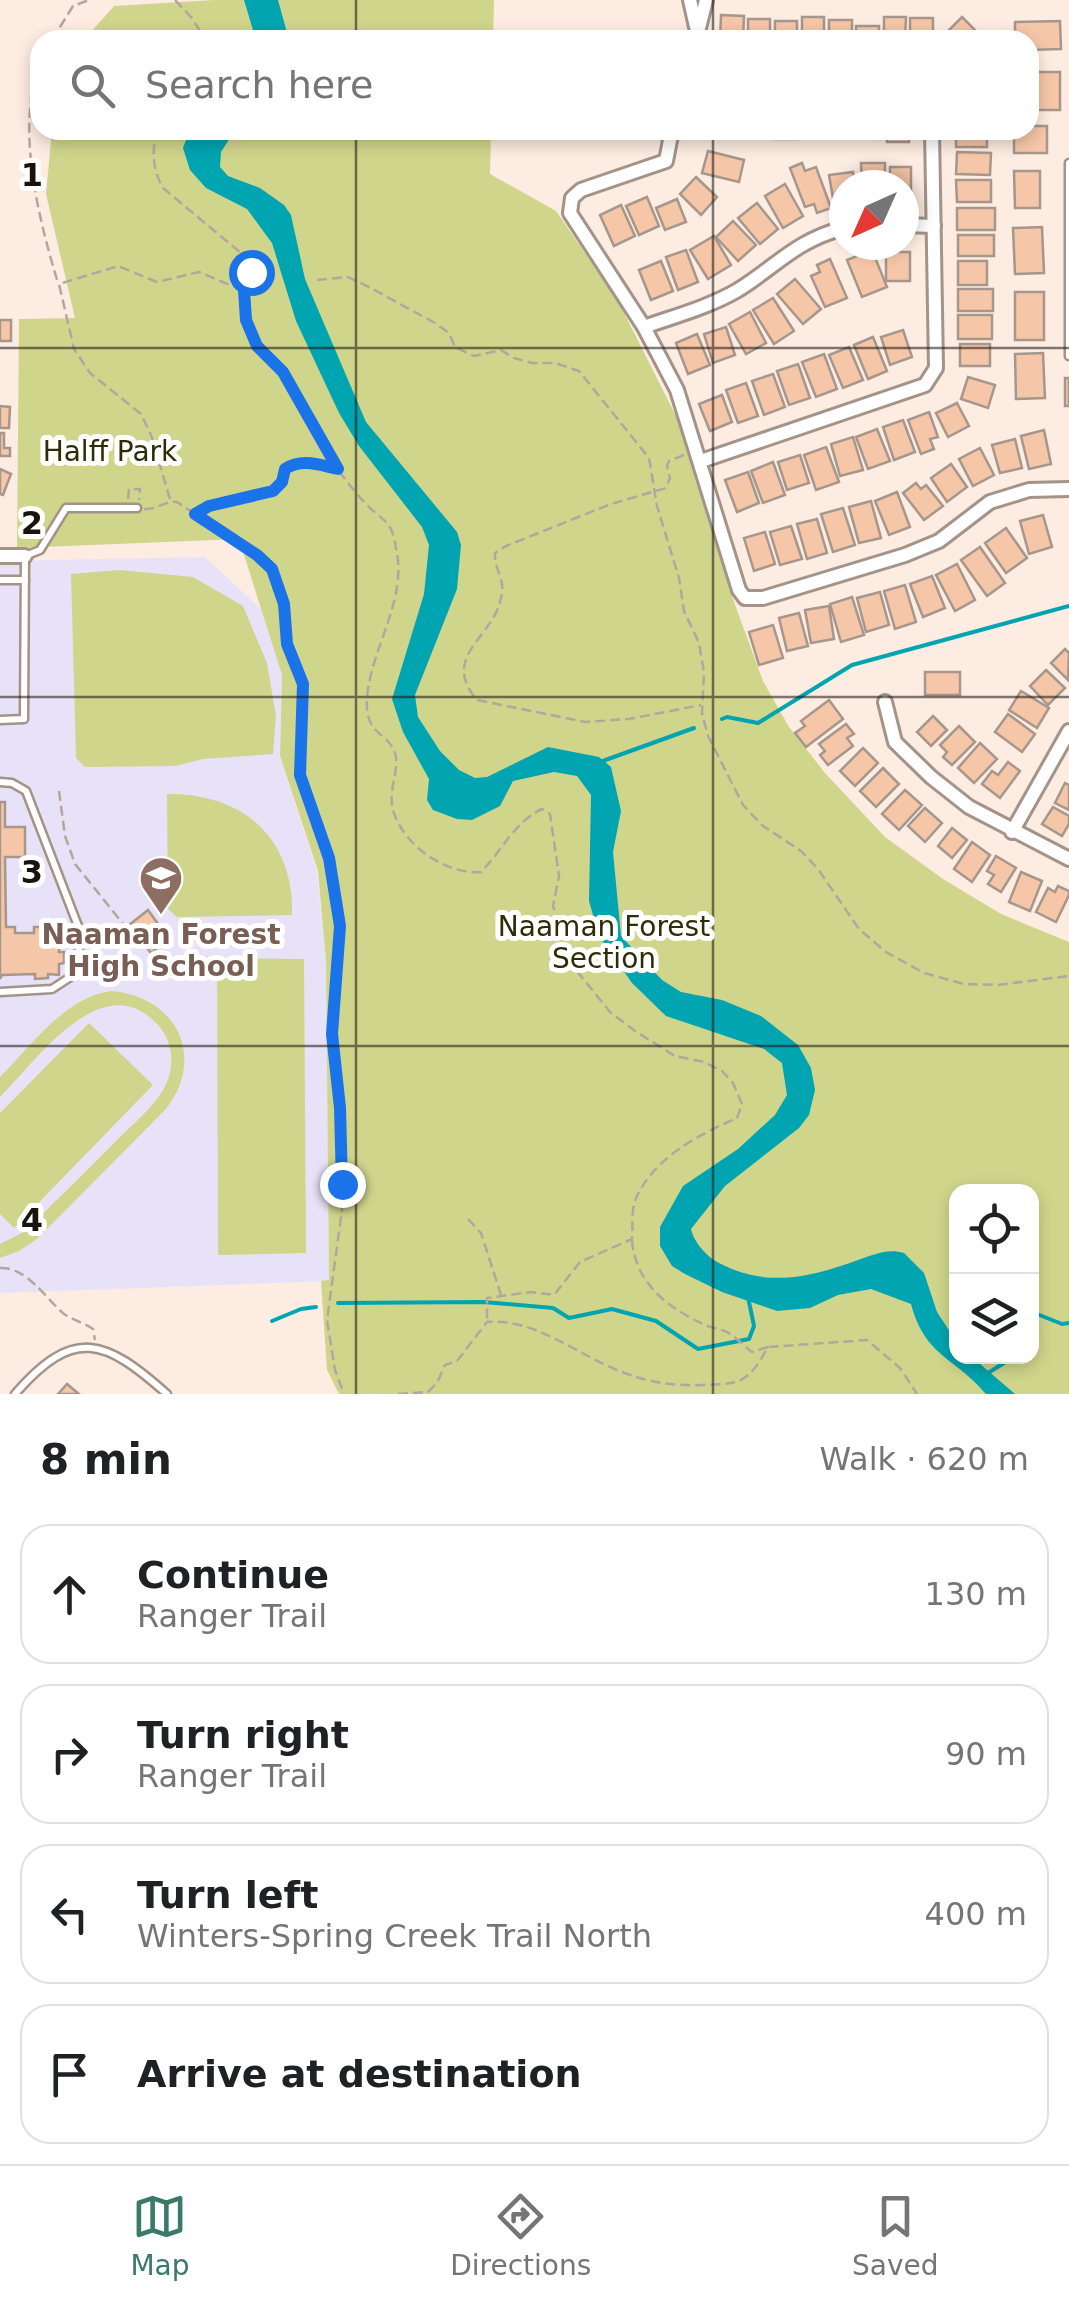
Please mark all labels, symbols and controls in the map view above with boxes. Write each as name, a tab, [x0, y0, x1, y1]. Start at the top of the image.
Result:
search box	[30, 30, 1039, 140]
icon: search	[65, 58, 120, 113]
text: Search here	[145, 63, 373, 107]
text: 1	[21, 156, 43, 194]
north arrow	[829, 170, 919, 260]
route start	[229, 250, 275, 296]
park label: Halff Park	[43, 435, 178, 468]
text: 2	[21, 504, 43, 542]
text: 3	[21, 853, 43, 891]
school or university icon: Naaman Forest High School	[138, 855, 184, 916]
park label: Naaman Forest Section	[498, 910, 710, 975]
place label: Naaman Forest High School	[41, 918, 281, 983]
route end	[320, 1162, 366, 1208]
map controls	[949, 1184, 1039, 1364]
button: locate	[949, 1184, 1039, 1274]
text: 4	[21, 1201, 43, 1239]
button: layers	[949, 1274, 1039, 1364]
text: 8 min	[40, 1435, 172, 1484]
text: Walk · 620 m	[819, 1440, 1029, 1478]
text: Continue	[137, 1553, 329, 1597]
icon: ahead	[42, 1567, 97, 1622]
text: 130 m	[925, 1575, 1027, 1613]
text: Ranger Trail	[137, 1597, 327, 1635]
text: Turn right	[137, 1713, 349, 1757]
icon: right	[42, 1727, 97, 1782]
text: 90 m	[945, 1735, 1027, 1773]
text: Ranger Trail	[137, 1757, 327, 1795]
text: Turn left	[137, 1873, 318, 1917]
icon: left	[42, 1887, 97, 1942]
text: 400 m	[925, 1895, 1027, 1933]
text: Winters-Spring Creek Trail North	[137, 1917, 652, 1955]
icon: arrive	[42, 2047, 97, 2102]
text: Arrive at destination	[137, 2052, 582, 2096]
tab: Map	[130, 2189, 189, 2282]
tab: Directions	[450, 2189, 591, 2282]
tab: Saved	[852, 2189, 939, 2282]

